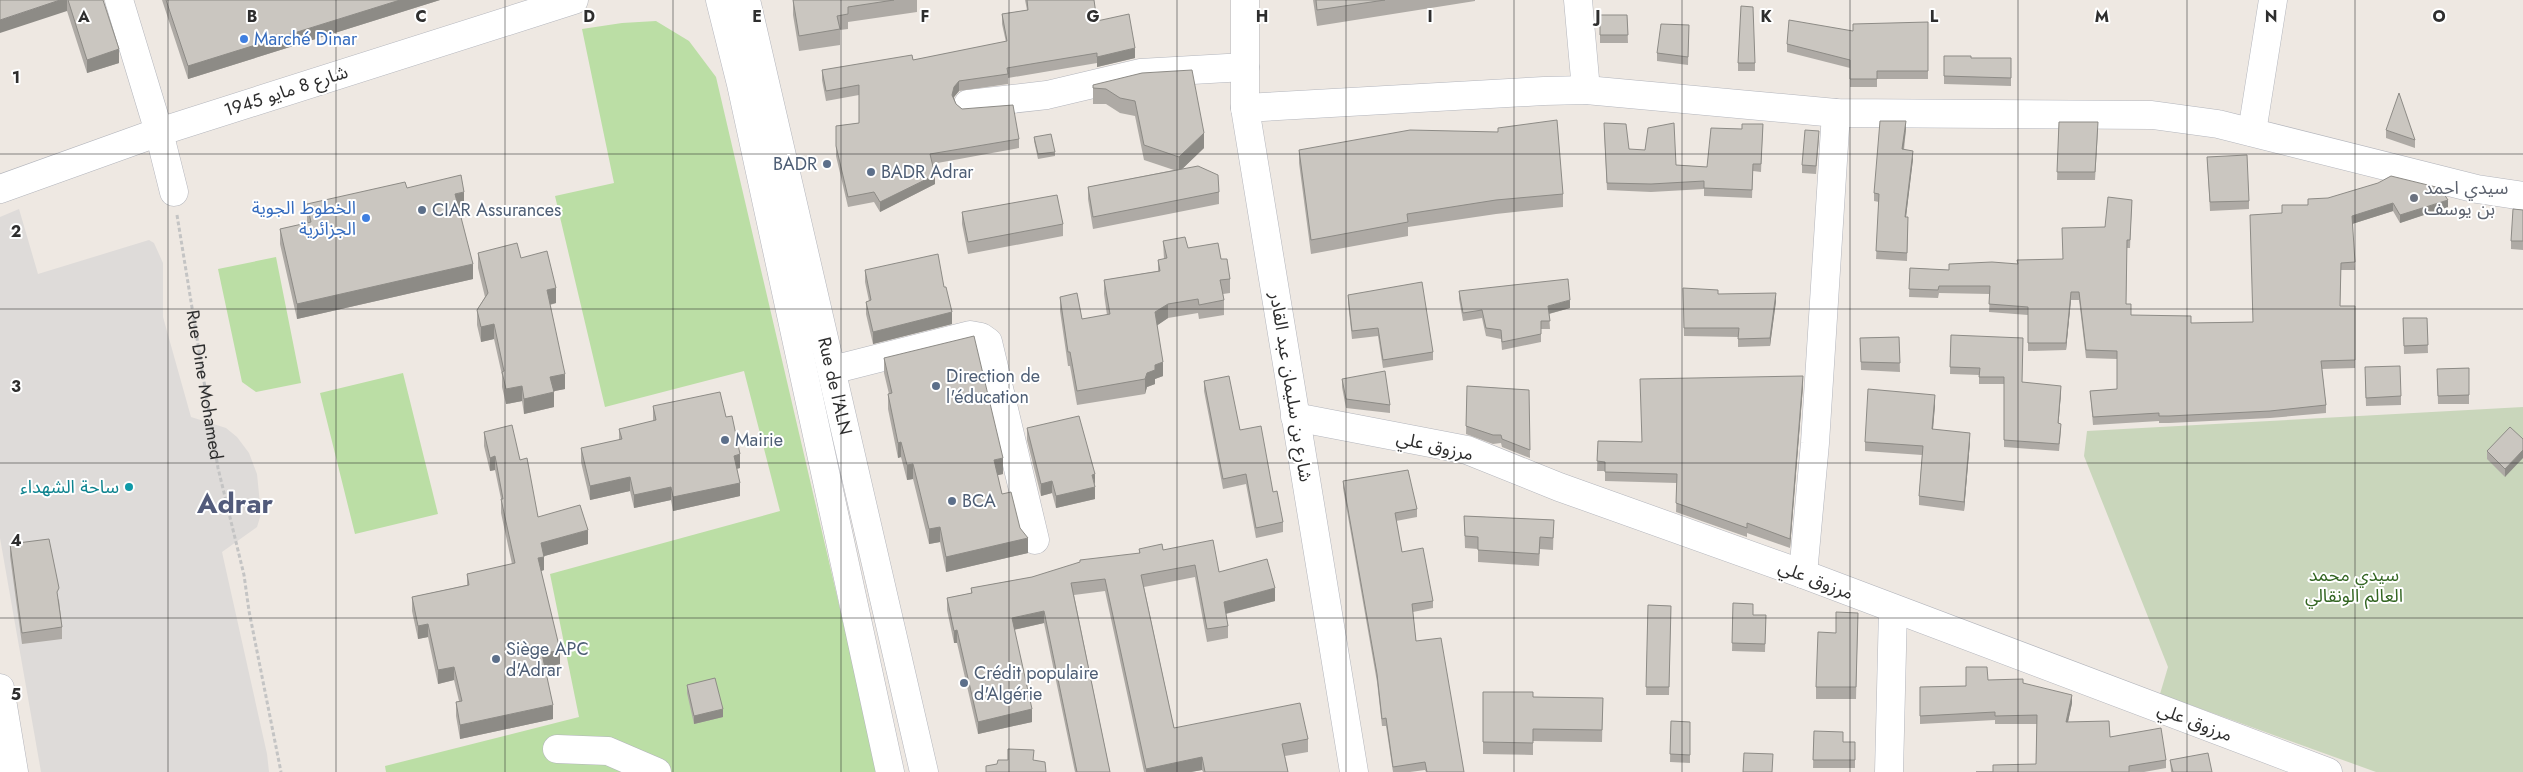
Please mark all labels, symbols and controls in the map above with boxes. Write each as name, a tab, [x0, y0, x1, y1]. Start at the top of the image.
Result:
text: A	[77, 5, 90, 28]
text: B	[247, 5, 257, 28]
text: C	[415, 5, 427, 28]
text: D	[583, 5, 595, 28]
text: E	[752, 5, 762, 28]
text: F	[921, 5, 929, 28]
text: G	[1086, 5, 1100, 28]
text: H	[1256, 5, 1268, 28]
text: I	[1427, 5, 1433, 28]
text: J	[1592, 5, 1601, 28]
text: K	[1760, 5, 1772, 28]
text: L	[1930, 5, 1939, 28]
text: M	[2095, 5, 2109, 28]
text: N	[2265, 5, 2277, 28]
text: O	[2432, 5, 2446, 28]
place label: Marché Dinar	[254, 26, 358, 52]
marker: Marché Dinar	[238, 33, 250, 45]
street label: شارع 8 مايو 1945	[221, 59, 352, 124]
text: 1	[12, 66, 20, 89]
place label: BADR	[773, 151, 817, 177]
marker: BADR	[821, 158, 833, 170]
place label: BADR Adrar	[881, 159, 974, 185]
marker: BADR Adrar	[865, 166, 877, 178]
place label: سيدي احمد بن يوسف	[2424, 175, 2508, 222]
marker: سيدي احمد بن يوسف	[2408, 192, 2420, 204]
place label: الخطوط الجوية الجزائرية	[252, 195, 356, 242]
place label: CIAR Assurances	[432, 197, 561, 223]
marker: CIAR Assurances	[416, 204, 428, 216]
marker: الخطوط الجوية الجزائرية	[360, 212, 372, 224]
text: 2	[11, 220, 21, 243]
street label: شارع بن سليمان عبد القادر	[1262, 289, 1319, 484]
street label: Rue Dine Mohamed	[180, 308, 229, 462]
street label: Rue de l'ALN	[811, 334, 859, 437]
place label: Direction de l'éducation	[946, 363, 1040, 410]
text: 3	[11, 375, 21, 398]
marker: Direction de l'éducation	[930, 380, 942, 392]
street label: مرزوق علي	[1394, 425, 1476, 468]
place label: Mairie	[735, 427, 783, 453]
marker: Mairie	[719, 434, 731, 446]
place label: ساحة الشهداء	[20, 474, 119, 500]
marker: ساحة الشهداء	[123, 481, 135, 493]
district label: Adrar	[196, 483, 273, 524]
place label: BCA	[962, 488, 996, 514]
marker: BCA	[946, 495, 958, 507]
text: 4	[10, 529, 22, 552]
street label: مرزوق علي	[1775, 554, 1857, 606]
park label: سيدي محمد العالم الونقالي	[2305, 562, 2403, 609]
place label: Siège APC d'Adrar	[506, 636, 589, 683]
marker: Siège APC d'Adrar	[490, 653, 502, 665]
place label: Crédit populaire d'Algérie	[974, 660, 1099, 707]
marker: Crédit populaire d'Algérie	[958, 677, 970, 689]
text: 5	[11, 683, 21, 706]
street label: مرزوق علي	[2154, 696, 2236, 748]

